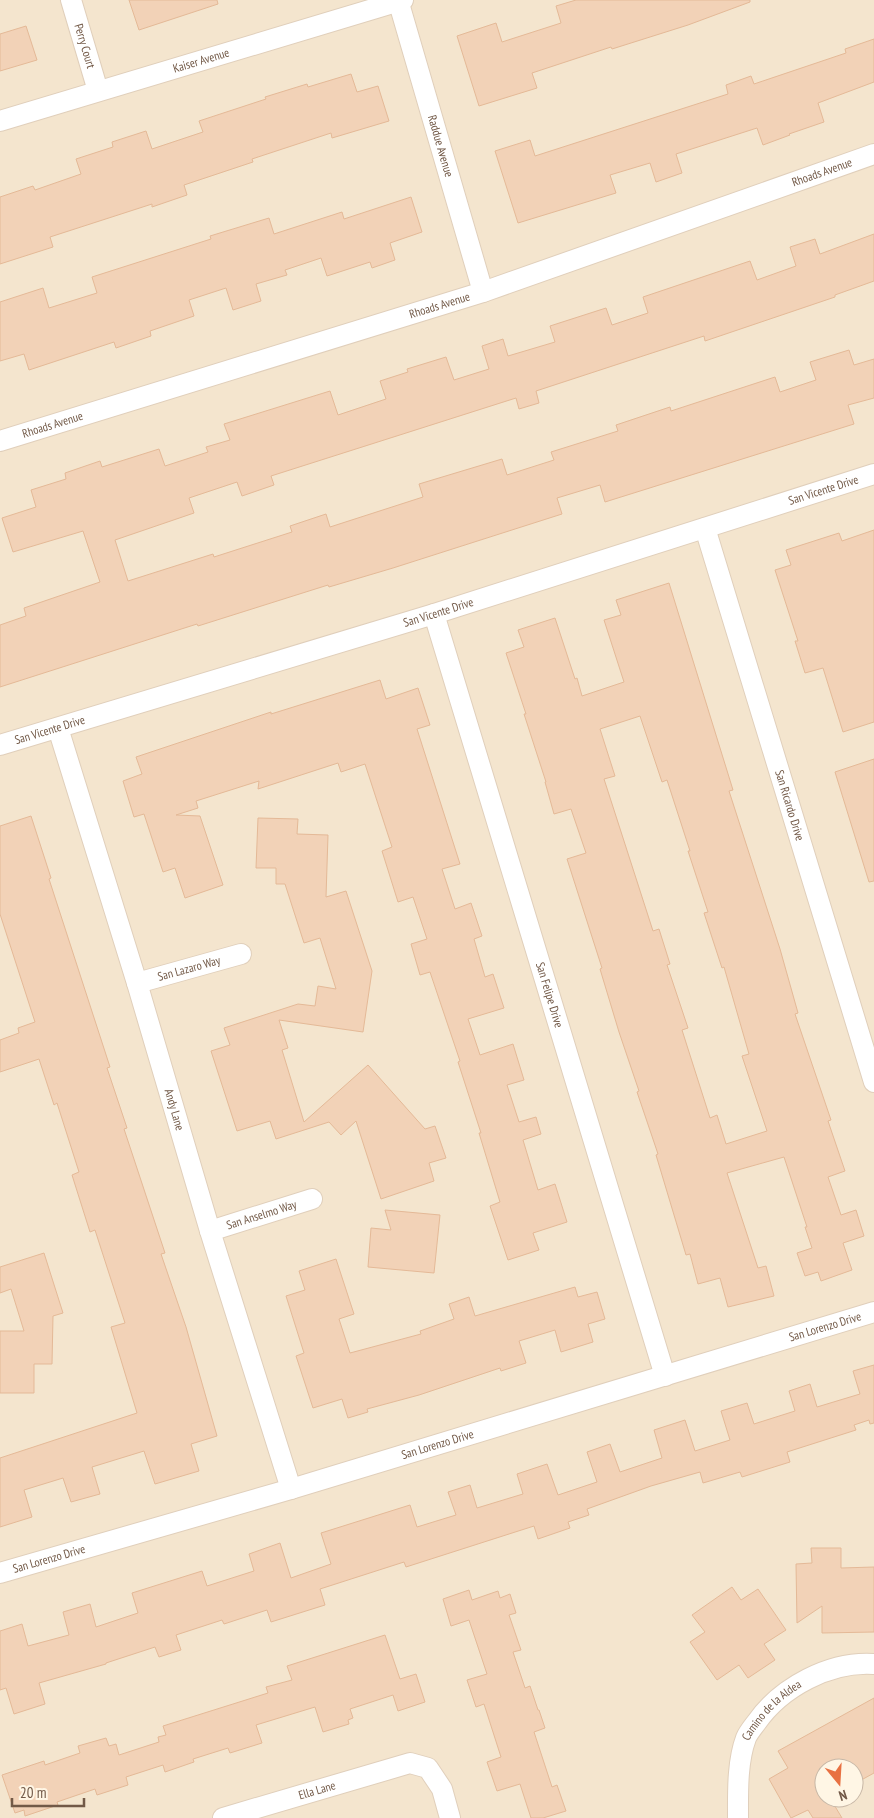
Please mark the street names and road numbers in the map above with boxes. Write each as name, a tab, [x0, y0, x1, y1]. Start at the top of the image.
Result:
street label: Perry Court	[71, 22, 99, 71]
street label: Kaiser Avenue	[171, 45, 231, 76]
street label: Raddue Avenue	[425, 113, 457, 179]
street label: Rhoads Avenue	[790, 154, 854, 189]
street label: Rhoads Avenue	[407, 288, 472, 321]
street label: Rhoads Avenue	[20, 408, 85, 441]
street label: San Vicente Drive	[786, 471, 860, 508]
street label: San Vicente Drive	[401, 594, 475, 630]
street label: San Vicente Drive	[13, 712, 87, 747]
street label: San Ricardo Drive	[772, 768, 808, 843]
street label: San Lazaro Way	[156, 952, 222, 984]
street label: San Felipe Drive	[533, 960, 567, 1029]
street label: Andy Lane	[162, 1087, 188, 1132]
street label: San Anselmo Way	[224, 1196, 299, 1232]
street label: San Lorenzo Drive	[787, 1308, 863, 1344]
street label: San Lorenzo Drive	[399, 1426, 475, 1462]
street label: San Lorenzo Drive	[11, 1541, 87, 1576]
street label: Camino de la Aldea	[738, 1676, 804, 1742]
street label: Ella Lane	[297, 1777, 337, 1802]

